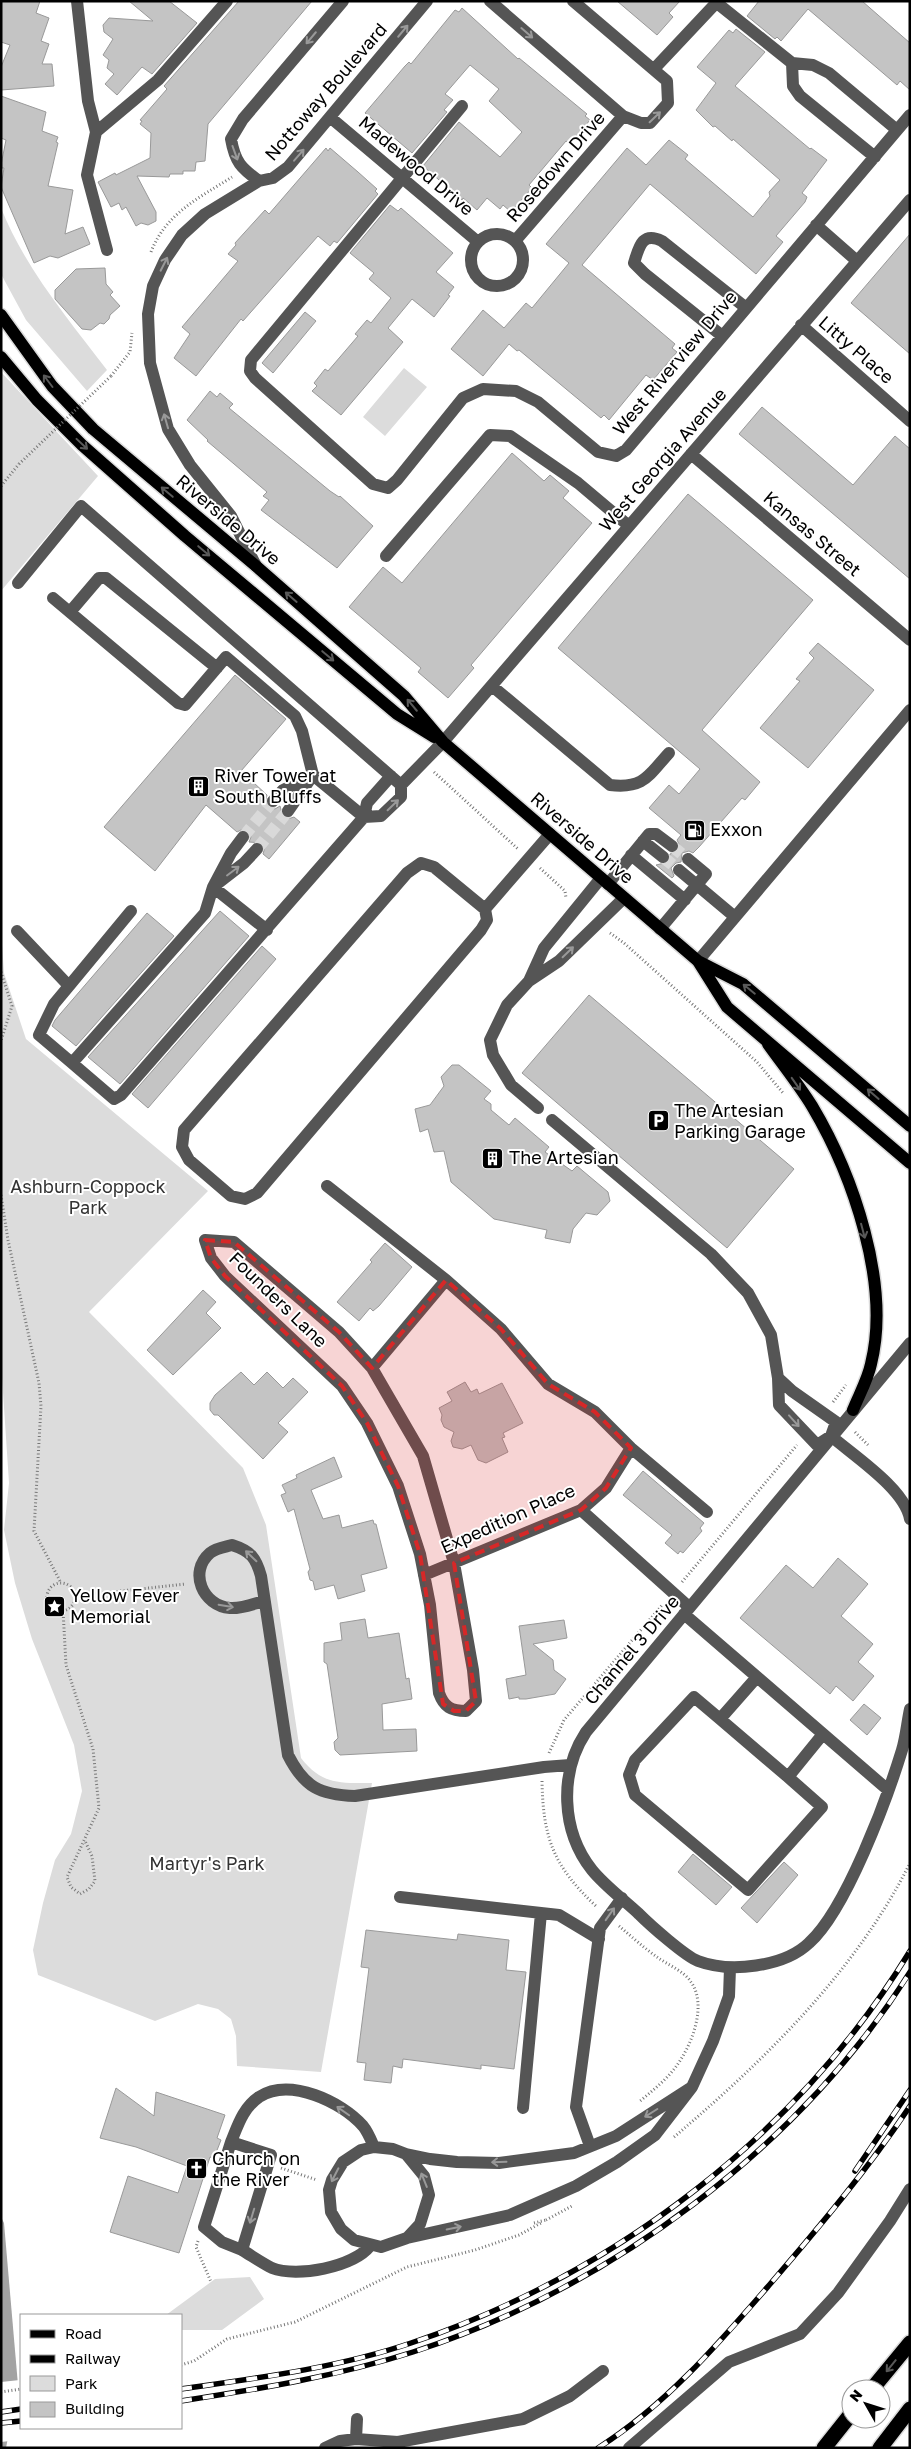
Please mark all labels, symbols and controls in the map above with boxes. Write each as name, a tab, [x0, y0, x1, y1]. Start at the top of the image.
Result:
street label: Nottoway Boulevard	[260, 18, 391, 165]
one-way arrow	[397, 24, 409, 37]
one-way arrow	[520, 27, 533, 38]
one-way arrow	[306, 32, 317, 45]
street label: Rosedown Drive	[501, 107, 609, 226]
street label: Madewood Drive	[355, 111, 479, 220]
one-way arrow	[648, 111, 661, 123]
one-way arrow	[231, 145, 240, 161]
one-way arrow	[293, 149, 304, 162]
one-way arrow	[159, 256, 169, 271]
street label: West Riverview Drive	[607, 286, 741, 439]
street label: Litty Place	[815, 311, 899, 388]
one-way arrow	[43, 375, 54, 388]
street label: West Georgia Avenue	[594, 383, 731, 536]
one-way arrow	[160, 414, 170, 430]
one-way arrow	[75, 438, 88, 450]
street label: Riverside Drive	[172, 469, 285, 569]
one-way arrow	[160, 486, 173, 498]
street label: Kansas Street	[759, 486, 866, 580]
one-way arrow	[197, 546, 210, 557]
one-way arrow	[284, 591, 297, 602]
one-way arrow	[321, 650, 334, 661]
one-way arrow	[407, 699, 418, 712]
place label: River Tower at South Bluffs	[214, 764, 336, 807]
building icon: River Tower at South Bluffs	[186, 774, 210, 798]
street label: Riverside Drive	[527, 787, 639, 888]
one-way arrow	[387, 799, 400, 811]
fuel station icon: Exxon	[682, 818, 706, 842]
place label: Exxon	[710, 818, 762, 840]
one-way arrow	[226, 866, 240, 876]
one-way arrow	[562, 946, 575, 958]
one-way arrow	[743, 983, 756, 994]
one-way arrow	[791, 1077, 801, 1091]
one-way arrow	[866, 1088, 879, 1100]
place label: The Artesian Parking Garage	[674, 1099, 806, 1142]
parking icon: The Artesian Parking Garage	[646, 1109, 670, 1133]
building icon: The Artesian	[481, 1146, 505, 1170]
place label: The Artesian	[509, 1146, 619, 1168]
park label: Ashburn-Coppock Park	[10, 1175, 166, 1218]
one-way arrow	[859, 1223, 869, 1239]
street label: Founders Lane	[225, 1247, 332, 1352]
one-way arrow	[788, 1415, 799, 1428]
street label: Expedition Place	[437, 1479, 578, 1558]
one-way arrow	[245, 1550, 257, 1562]
place label: Yellow Fever Memorial	[70, 1584, 179, 1627]
street label: Channel 3 Drive	[579, 1590, 683, 1709]
place icon: Yellow Fever Memorial	[42, 1594, 66, 1618]
one-way arrow	[218, 1602, 234, 1612]
park label: Martyr's Park	[149, 1852, 265, 1874]
one-way arrow	[605, 1907, 615, 1921]
one-way arrow	[337, 2106, 351, 2116]
one-way arrow	[644, 2108, 658, 2118]
place label: Church on the River	[212, 2147, 300, 2190]
church icon: Church on the River	[184, 2157, 208, 2181]
one-way arrow	[492, 2158, 508, 2167]
one-way arrow	[330, 2168, 340, 2183]
one-way arrow	[419, 2173, 428, 2188]
one-way arrow	[247, 2208, 257, 2224]
one-way arrow	[446, 2222, 462, 2232]
legend	[20, 2314, 182, 2429]
text: Road	[65, 2324, 102, 2342]
text: Railway	[65, 2349, 121, 2367]
one-way arrow	[885, 2359, 896, 2372]
text: Park	[65, 2374, 98, 2392]
north arrow	[841, 2379, 891, 2429]
text: N	[846, 2386, 865, 2405]
text: Building	[65, 2399, 125, 2417]

